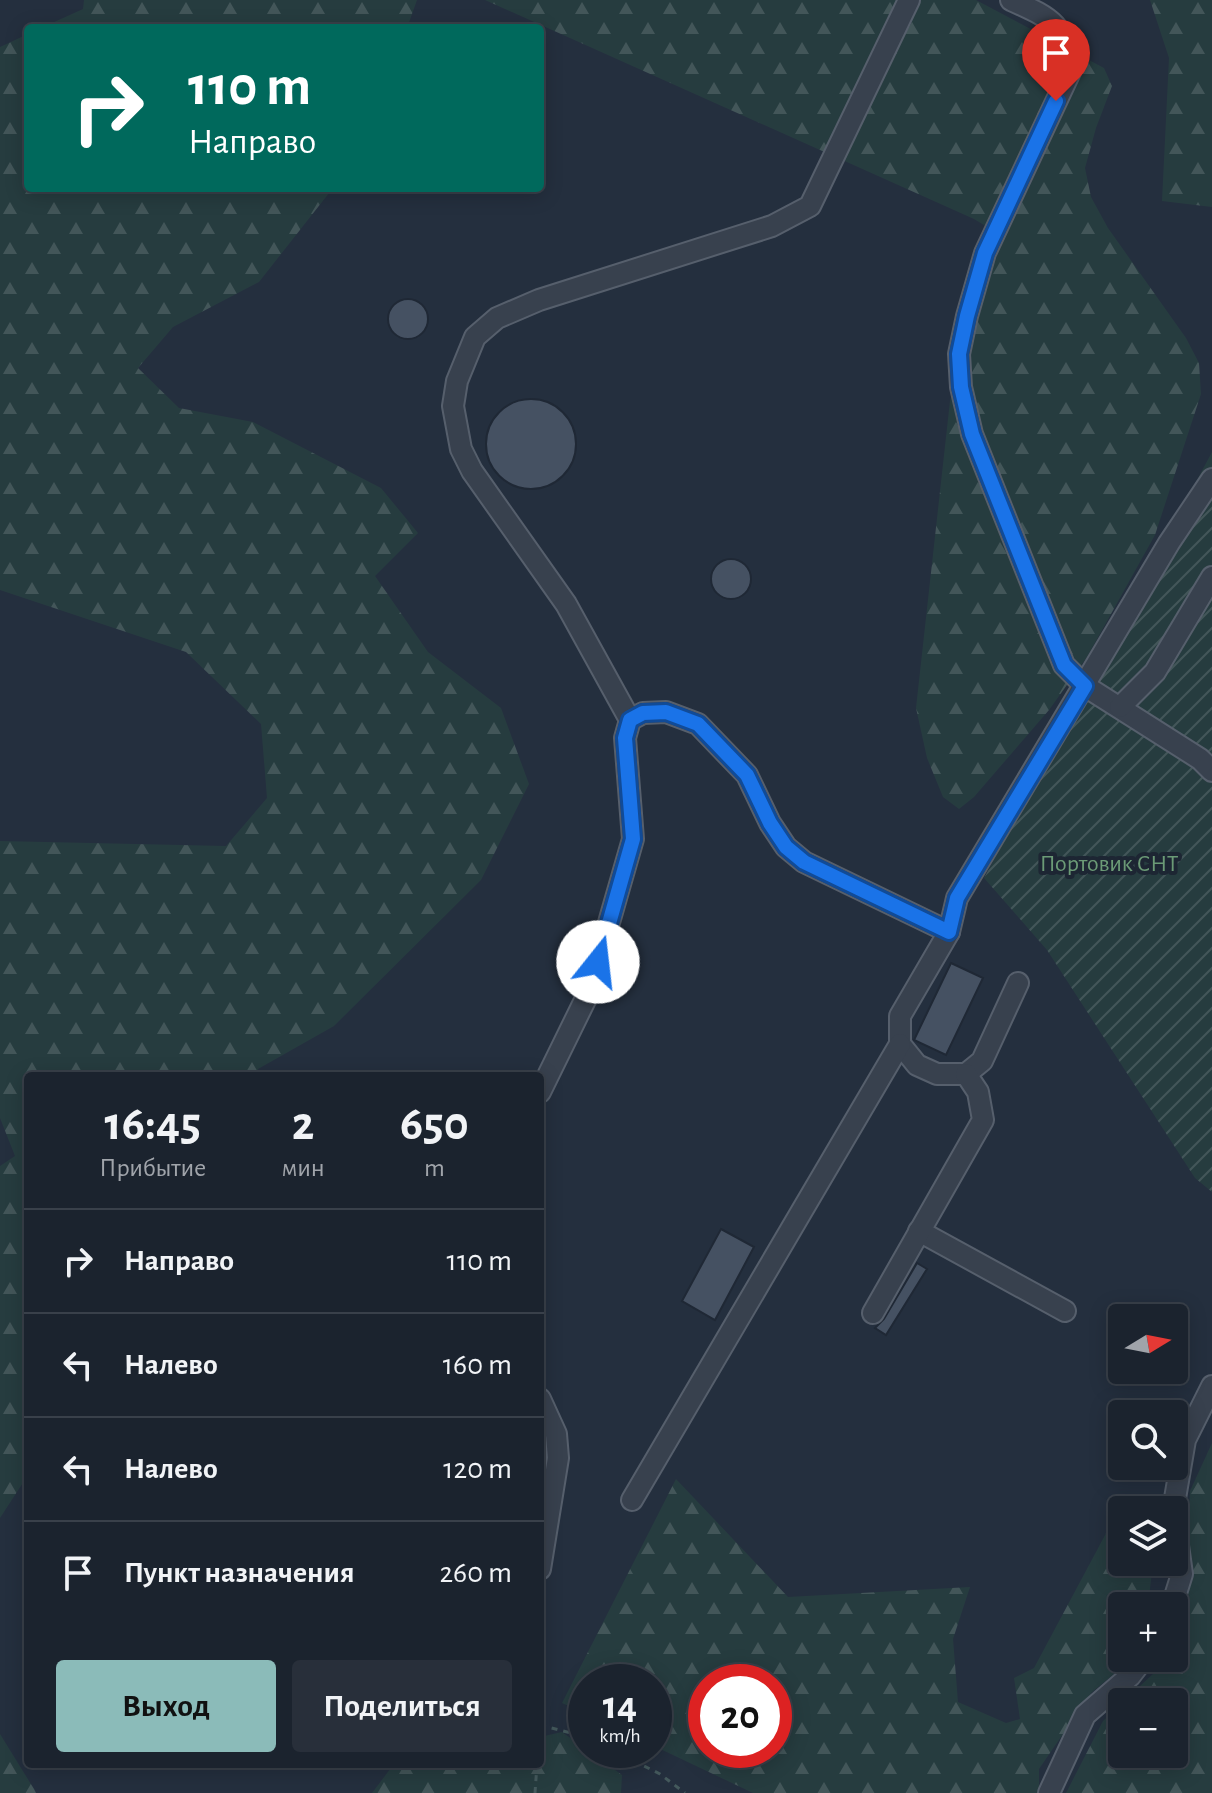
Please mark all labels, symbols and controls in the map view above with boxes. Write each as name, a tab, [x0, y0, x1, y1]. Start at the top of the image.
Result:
pin	[1022, 19, 1090, 101]
icon: arrive	[1034, 31, 1078, 75]
icon: right	[56, 56, 160, 160]
text: 110 m	[188, 59, 311, 115]
text: Направо	[188, 124, 316, 160]
park label: Портовик СНТ	[1040, 852, 1179, 876]
position arrow	[556, 920, 640, 1004]
text: 16:45	[105, 1101, 201, 1149]
text: 2	[292, 1101, 314, 1149]
text: 650	[400, 1101, 469, 1149]
text: Прибытие	[99, 1155, 206, 1181]
text: мин	[282, 1155, 325, 1181]
text: m	[424, 1155, 445, 1181]
icon: right	[56, 1239, 100, 1283]
text: Направо	[124, 1246, 234, 1276]
text: 110 m	[447, 1246, 512, 1276]
north arrow	[1108, 1304, 1188, 1384]
map controls	[1108, 1304, 1188, 1768]
icon: left	[56, 1343, 100, 1387]
text: Налево	[124, 1350, 218, 1380]
text: 160 m	[443, 1350, 512, 1380]
button: search	[1108, 1400, 1188, 1480]
icon: left	[56, 1447, 100, 1491]
text: Налево	[124, 1454, 218, 1484]
text: 120 m	[443, 1454, 512, 1484]
button: layers	[1108, 1496, 1188, 1576]
icon: arrive	[56, 1551, 100, 1595]
text: Пункт назначения	[124, 1558, 355, 1588]
text: 260 m	[439, 1558, 512, 1588]
button: +	[1108, 1592, 1188, 1672]
button: Выход	[56, 1660, 276, 1752]
button: Поделиться	[292, 1660, 512, 1752]
speed limit sign: 20	[688, 1664, 792, 1768]
text: 14	[603, 1686, 637, 1726]
button: −	[1108, 1688, 1188, 1768]
text: km/h	[599, 1726, 641, 1746]

